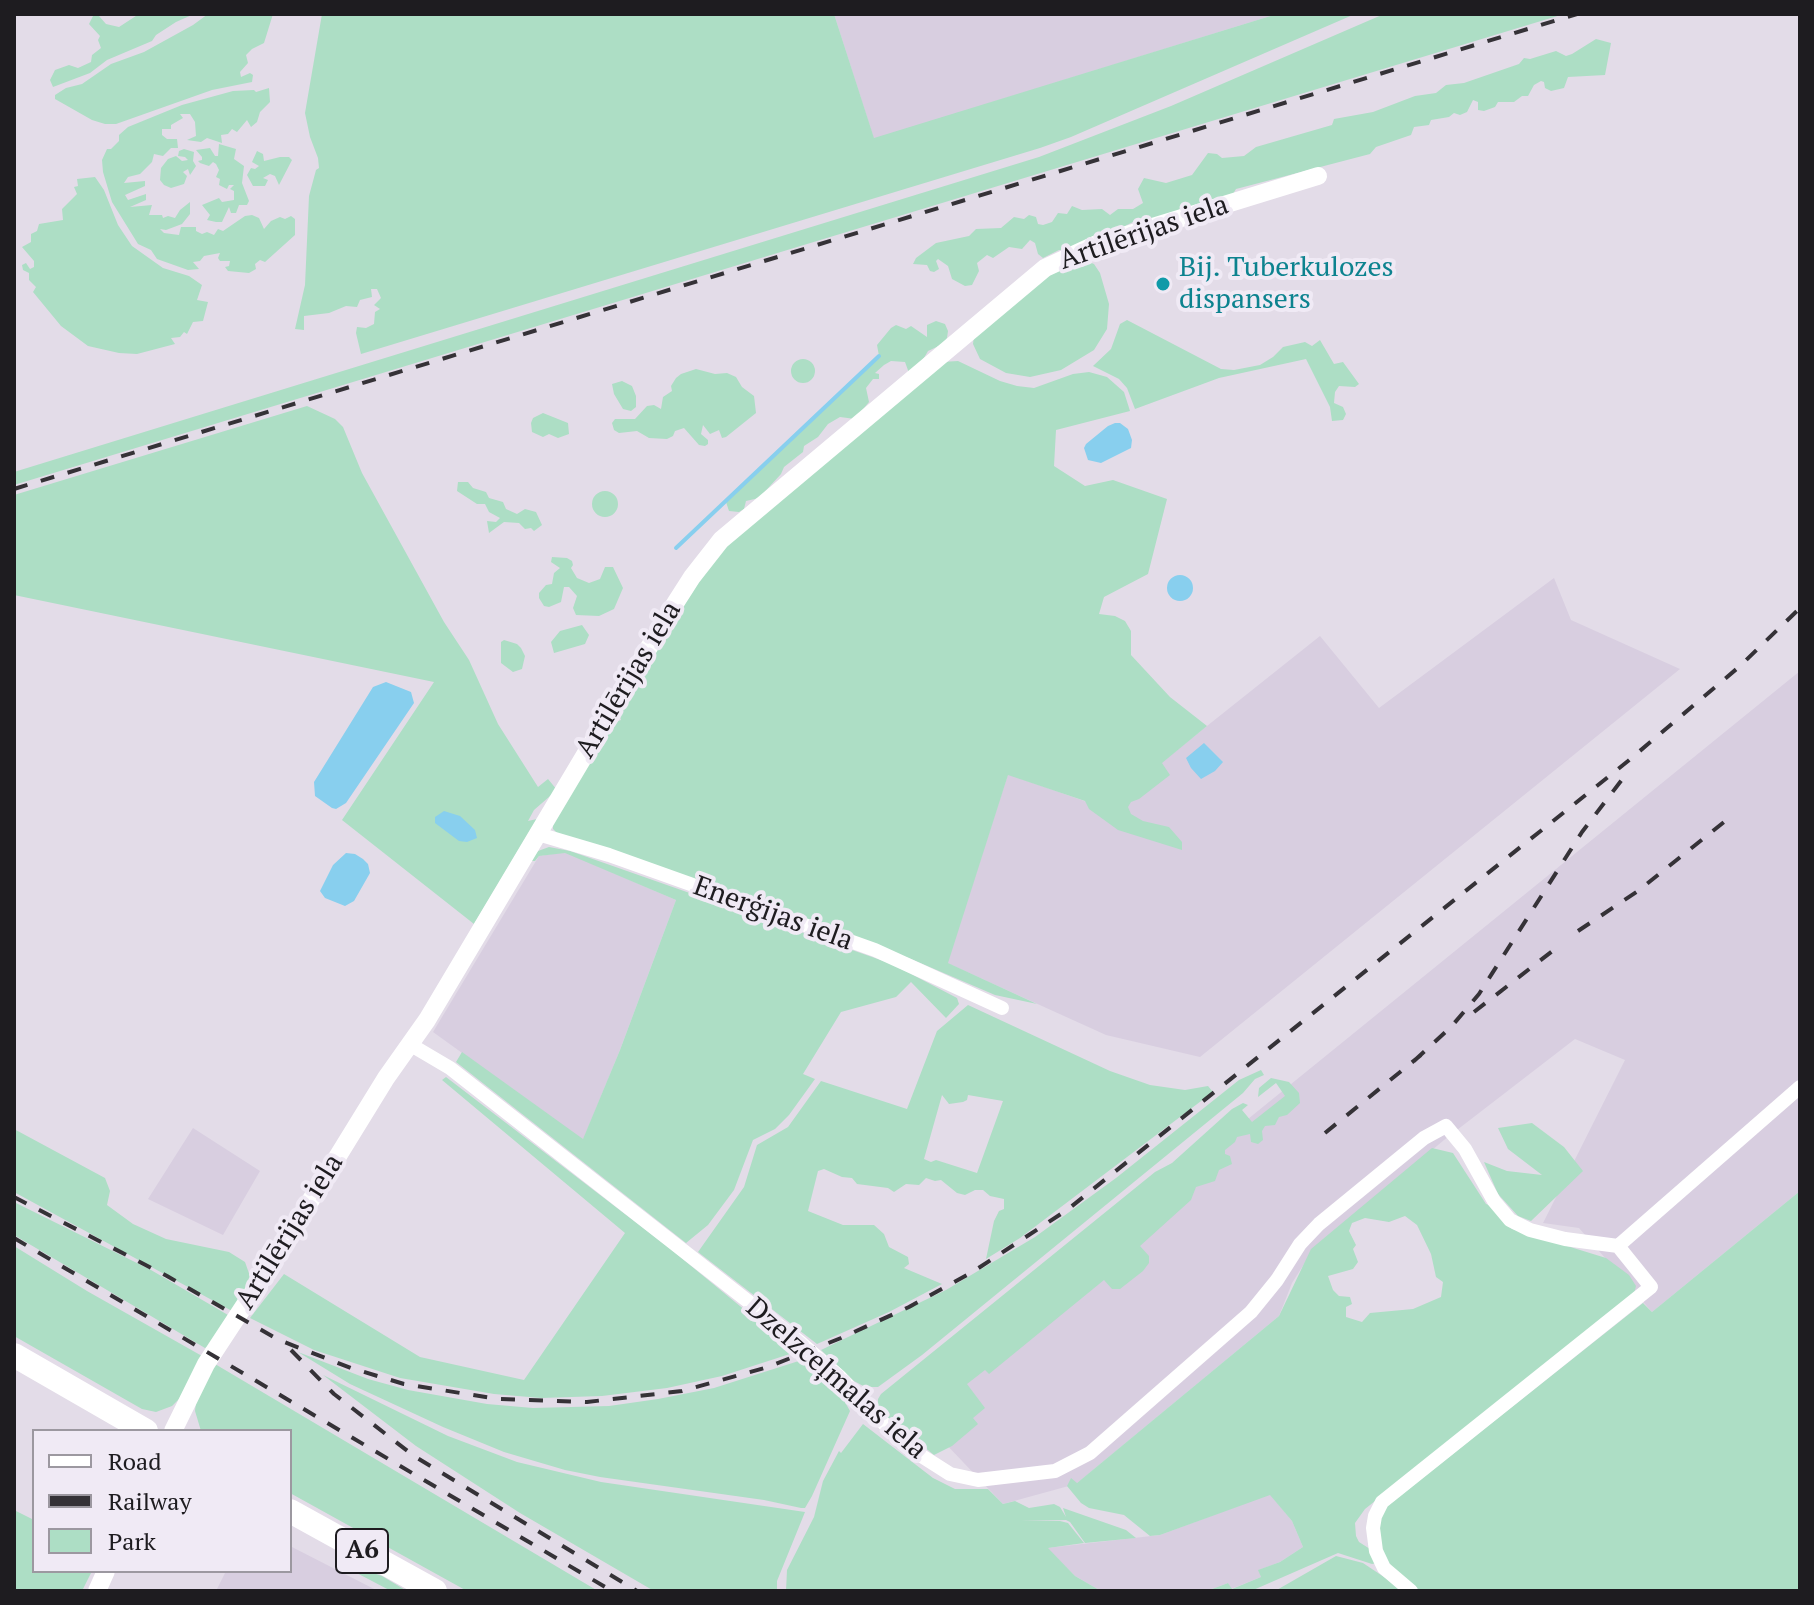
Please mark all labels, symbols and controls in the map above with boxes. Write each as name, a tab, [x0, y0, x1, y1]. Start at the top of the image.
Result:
street label: Artilērijas iela	[1055, 188, 1233, 278]
place label: Bij. Tuberkulozes dispansers	[1179, 251, 1394, 317]
marker: Bij. Tuberkulozes dispansers	[1154, 275, 1172, 293]
street label: Artilērijas iela	[569, 596, 689, 764]
street label: Enerģijas iela	[689, 870, 857, 958]
street label: Artilērijas iela	[229, 1148, 351, 1316]
street label: Dzelzceļmalas iela	[739, 1291, 933, 1467]
legend	[32, 1429, 292, 1573]
text: Road	[108, 1445, 162, 1477]
text: Railway	[108, 1485, 192, 1517]
text: Park	[108, 1525, 156, 1557]
road number: A6	[336, 1529, 388, 1573]

